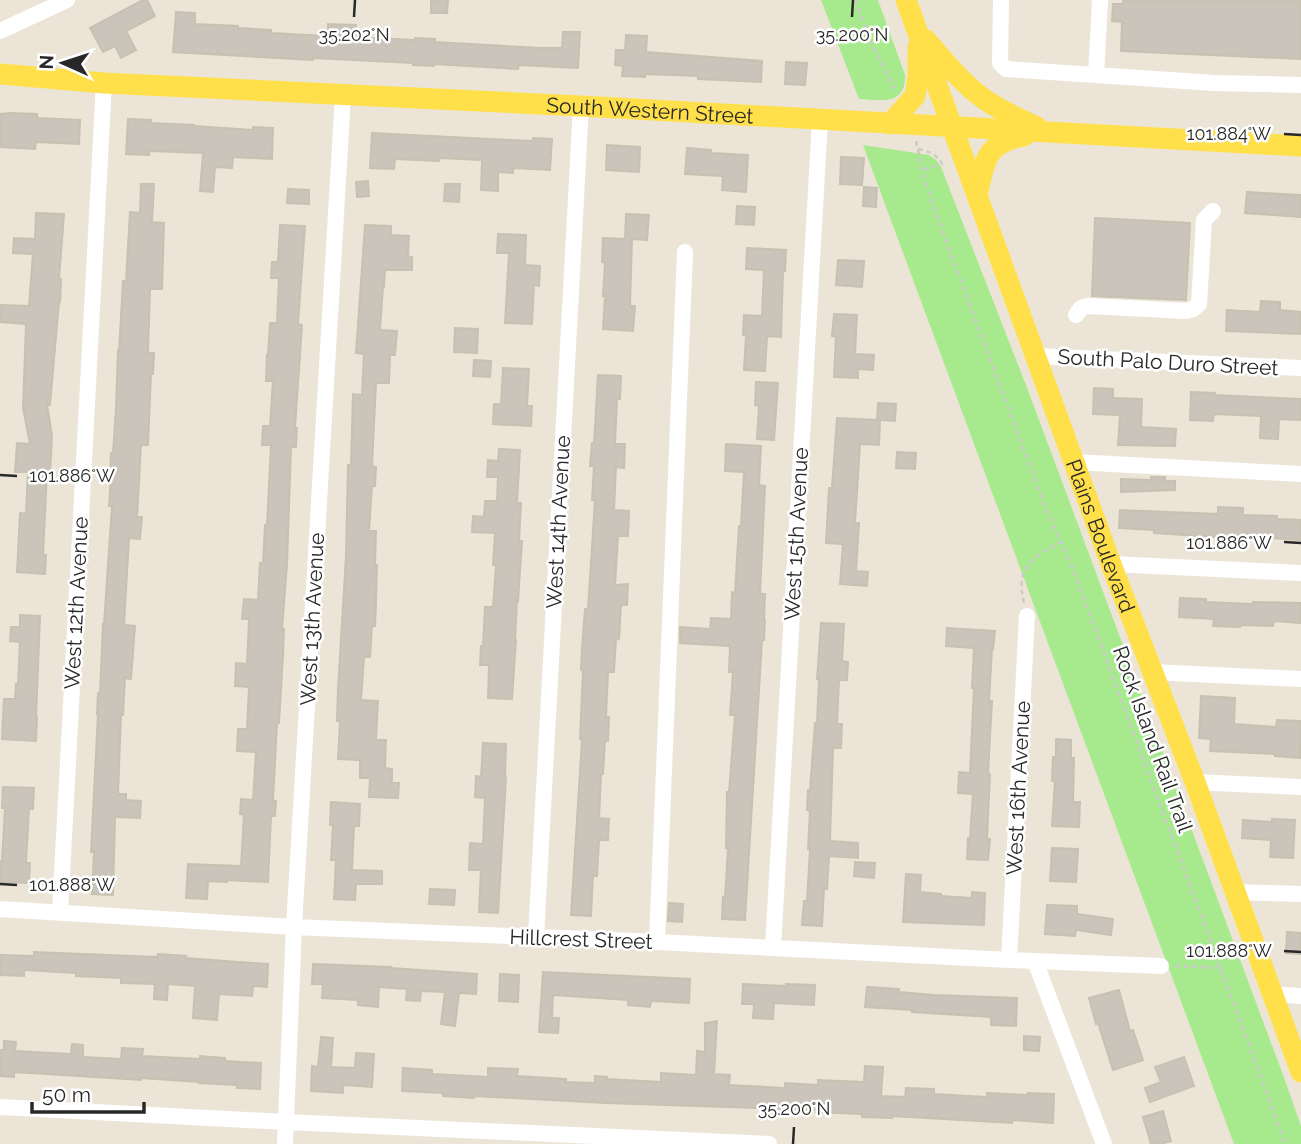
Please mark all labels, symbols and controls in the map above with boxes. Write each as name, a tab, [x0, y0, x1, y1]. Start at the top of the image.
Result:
text: 35.202°N	[318, 24, 390, 45]
text: 35.200°N	[816, 24, 888, 45]
north arrow	[28, 28, 98, 98]
text: N	[35, 54, 57, 70]
street label: South Western Street	[546, 92, 754, 128]
text: 101.884°W	[1187, 123, 1271, 144]
street label: South Palo Duro Street	[1057, 344, 1279, 380]
street label: West 14th Avenue	[541, 435, 575, 609]
street label: West 15th Avenue	[779, 447, 813, 621]
street label: Plains Boulevard	[1061, 455, 1141, 616]
text: 101.886°W	[29, 465, 115, 486]
street label: West 12th Avenue	[59, 516, 93, 690]
street label: West 13th Avenue	[295, 532, 329, 706]
text: 101.886°W	[1186, 532, 1272, 553]
street label: Rock Island Rail Trail	[1108, 642, 1198, 836]
street label: West 16th Avenue	[1001, 700, 1035, 876]
text: 101.888°W	[29, 874, 115, 895]
street label: Hillcrest Street	[509, 924, 653, 954]
text: 101.888°W	[1186, 940, 1272, 961]
scale bar	[32, 1070, 144, 1114]
text: 50 m	[42, 1082, 91, 1107]
text: 35.200°N	[758, 1098, 830, 1119]

